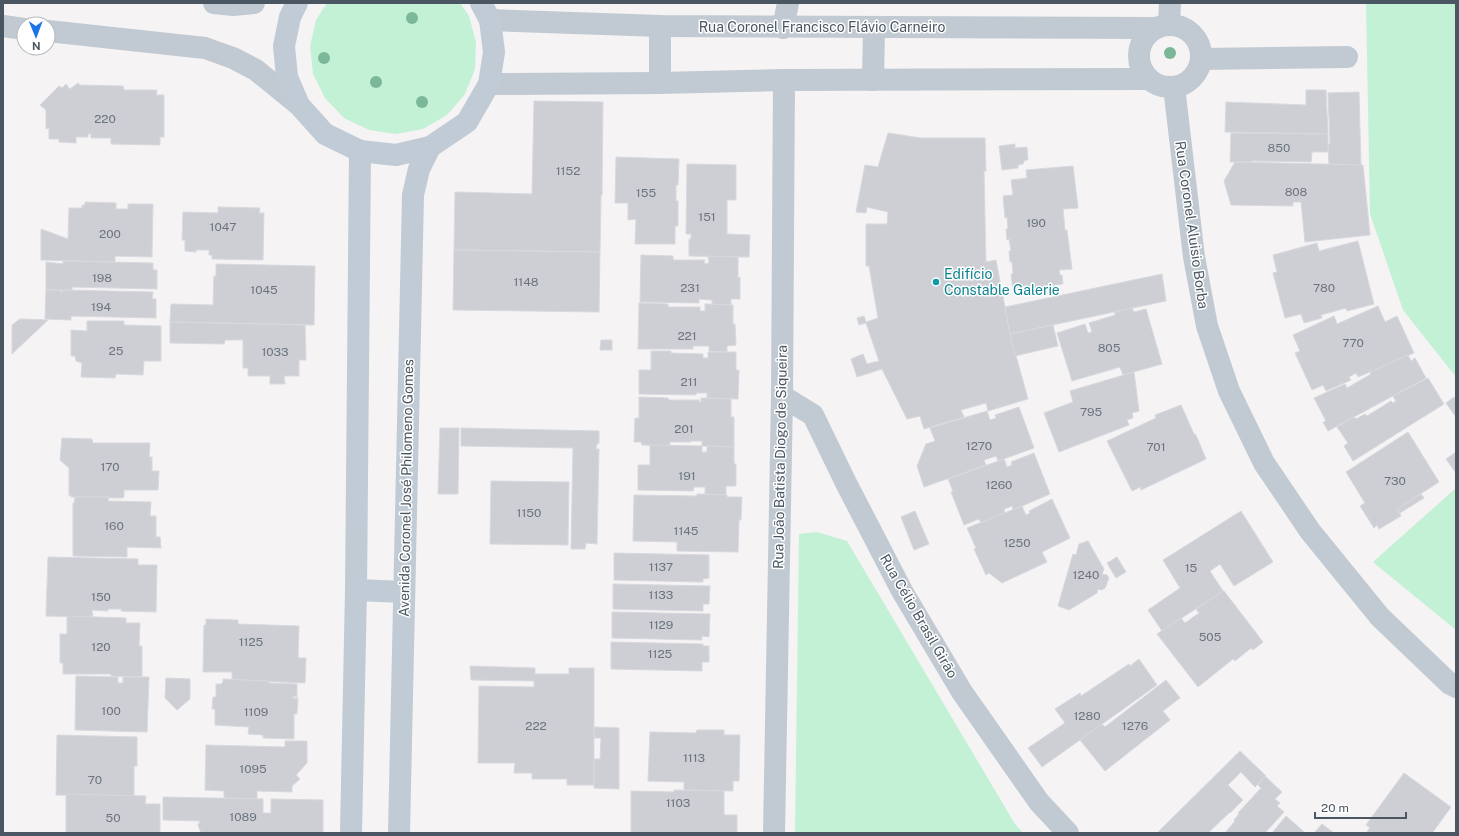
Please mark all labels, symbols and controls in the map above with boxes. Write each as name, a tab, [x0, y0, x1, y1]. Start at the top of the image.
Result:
north arrow	[16, 16, 56, 56]
street label: Rua Coronel Francisco Flávio Carneiro	[699, 19, 945, 35]
text: N	[32, 40, 41, 52]
house number: 220	[94, 112, 116, 126]
street label: Rua Coronel Aluisio Borba	[1172, 140, 1212, 310]
house number: 850	[1268, 141, 1290, 155]
house number: 1152	[556, 164, 580, 178]
house number: 808	[1285, 185, 1308, 199]
house number: 155	[636, 186, 656, 200]
house number: 151	[698, 210, 716, 224]
house number: 190	[1026, 216, 1046, 230]
house number: 1047	[210, 220, 236, 234]
house number: 200	[99, 227, 121, 241]
place label: Edifício Constable Galerie	[944, 266, 1060, 298]
house number: 198	[92, 271, 112, 285]
house number: 1148	[513, 275, 539, 289]
marker: Edifício Constable Galerie	[931, 277, 941, 287]
house number: 231	[680, 281, 700, 295]
house number: 780	[1313, 281, 1335, 295]
house number: 1045	[250, 283, 278, 297]
house number: 194	[91, 300, 111, 314]
house number: 221	[677, 329, 697, 343]
house number: 770	[1342, 336, 1364, 350]
house number: 805	[1098, 341, 1121, 355]
house number: 25	[109, 344, 124, 358]
house number: 1033	[261, 345, 289, 359]
street label: Rua João Batista Diogo de Siqueira	[770, 345, 790, 569]
street label: Avenida Coronel José Philomeno Gomes	[396, 359, 416, 617]
house number: 211	[681, 375, 697, 389]
house number: 795	[1080, 405, 1102, 419]
house number: 201	[674, 422, 694, 436]
house number: 1270	[966, 439, 992, 453]
house number: 701	[1146, 440, 1166, 454]
house number: 170	[100, 460, 120, 474]
house number: 191	[678, 469, 696, 483]
house number: 730	[1384, 474, 1406, 488]
house number: 1260	[986, 478, 1012, 492]
house number: 1150	[517, 506, 541, 520]
house number: 160	[104, 519, 124, 533]
house number: 1145	[674, 524, 699, 538]
house number: 1250	[1003, 536, 1031, 550]
street label: Rua Célio Brasil Girão	[877, 551, 961, 681]
house number: 1137	[649, 560, 673, 574]
house number: 15	[1185, 561, 1198, 575]
house number: 1240	[1073, 568, 1099, 582]
house number: 1133	[649, 588, 673, 602]
house number: 150	[91, 590, 111, 604]
house number: 1129	[649, 618, 673, 632]
house number: 505	[1199, 630, 1222, 644]
house number: 1125	[239, 635, 264, 649]
house number: 120	[91, 640, 111, 654]
house number: 1125	[648, 647, 673, 661]
house number: 100	[101, 704, 121, 718]
house number: 1109	[244, 705, 268, 719]
house number: 1280	[1073, 709, 1101, 723]
house number: 222	[525, 719, 547, 733]
house number: 1276	[1122, 719, 1148, 733]
house number: 1113	[683, 751, 705, 765]
house number: 1095	[239, 762, 267, 776]
house number: 70	[88, 773, 102, 787]
scale bar	[1315, 794, 1406, 820]
house number: 1103	[666, 796, 690, 810]
text: 20 m	[1321, 801, 1349, 815]
house number: 1089	[229, 810, 257, 824]
house number: 50	[105, 811, 121, 825]

